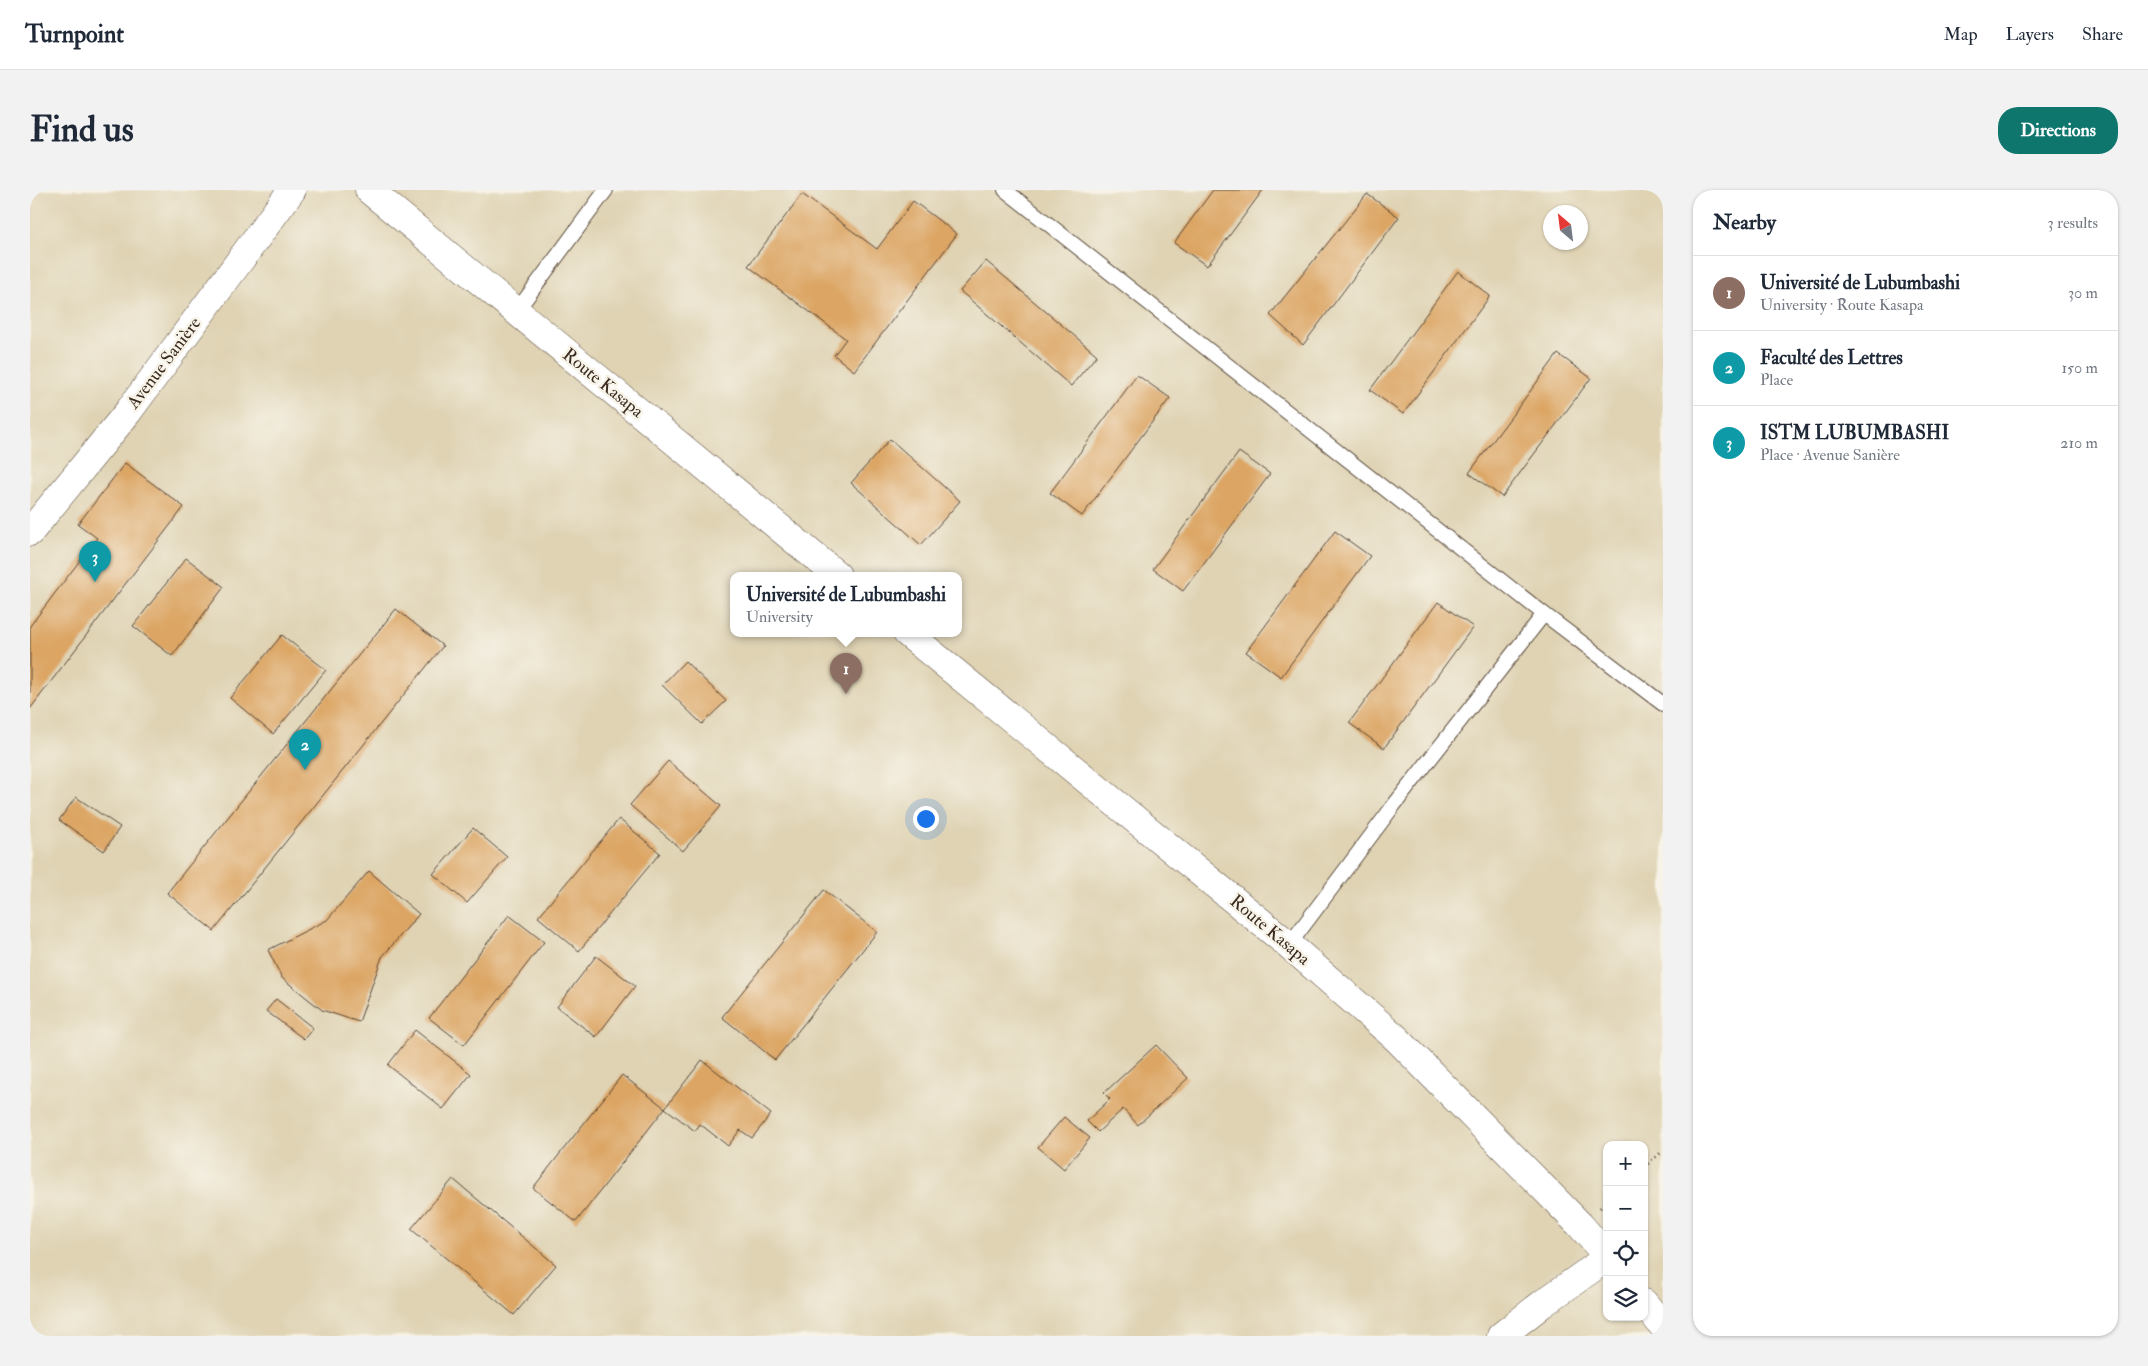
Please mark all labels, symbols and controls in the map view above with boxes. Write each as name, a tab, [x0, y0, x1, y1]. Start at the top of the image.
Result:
text: Turnpoint	[25, 19, 124, 50]
text: Map	[1944, 23, 1978, 46]
text: Layers	[2006, 23, 2054, 46]
text: Share	[2082, 23, 2123, 46]
button: Directions	[1998, 107, 2118, 154]
text: Find us	[30, 108, 134, 152]
north arrow	[1543, 205, 1588, 250]
text: Nearby	[1713, 209, 1776, 236]
text: 3 results	[2047, 213, 2098, 233]
text: Université de Lubumbashi	[1760, 271, 1960, 295]
text: 1	[1726, 283, 1732, 303]
text: 30 m	[2068, 283, 2098, 303]
text: University · Route Kasapa	[1760, 295, 1924, 315]
street label: Avenue Sanière	[121, 312, 206, 414]
street label: Route Kasapa	[558, 343, 649, 423]
text: Faculté des Lettres	[1760, 346, 1903, 370]
text: 2	[1725, 358, 1733, 378]
text: 150 m	[2061, 358, 2098, 378]
text: Place	[1760, 370, 1793, 390]
text: ISTM LUBUMBASHI	[1760, 421, 1949, 445]
text: 3	[1726, 433, 1732, 453]
text: 210 m	[2060, 433, 2098, 453]
text: Place · Avenue Sanière	[1760, 445, 1900, 465]
pin: 3	[79, 541, 111, 582]
popup	[730, 572, 962, 637]
text: Université de Lubumbashi	[746, 583, 946, 607]
text: University	[746, 607, 813, 627]
pin: 1	[830, 653, 862, 694]
pin: 2	[289, 729, 321, 770]
your location	[913, 806, 939, 832]
street label: Route Kasapa	[1225, 890, 1315, 971]
map controls	[1603, 1141, 1648, 1321]
button: +	[1603, 1141, 1648, 1186]
button: −	[1603, 1186, 1648, 1231]
button: locate	[1603, 1231, 1648, 1276]
button: layers	[1603, 1276, 1648, 1321]

